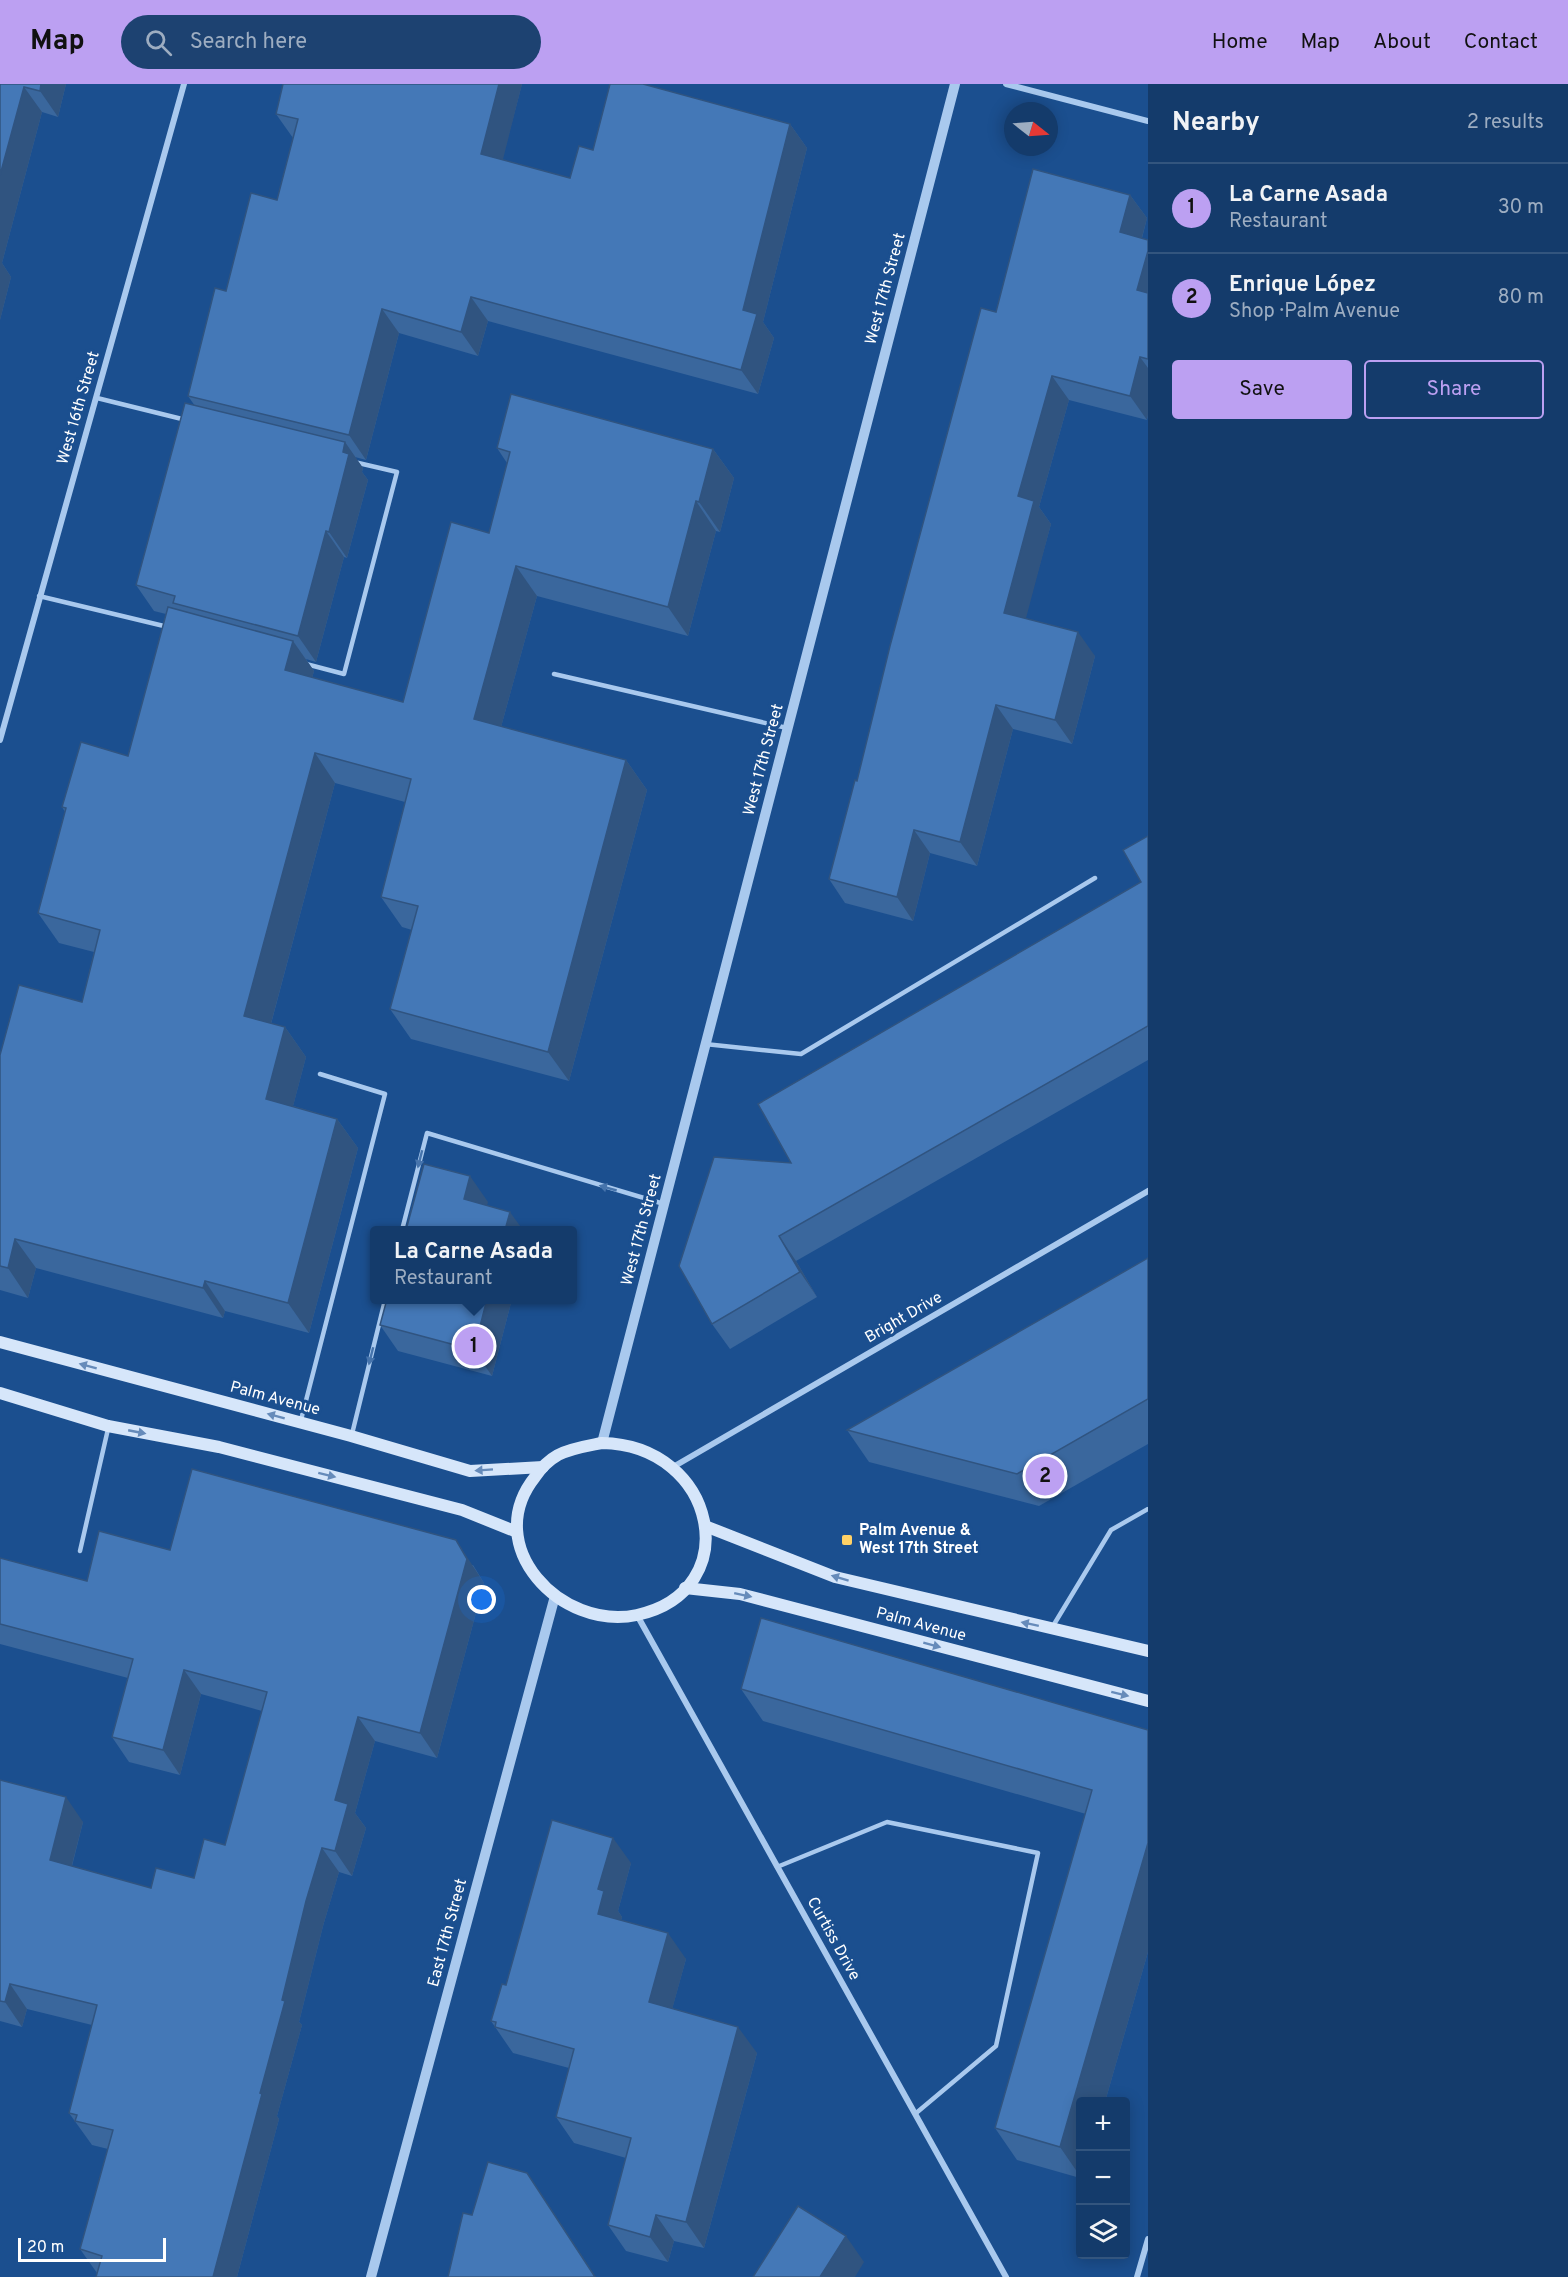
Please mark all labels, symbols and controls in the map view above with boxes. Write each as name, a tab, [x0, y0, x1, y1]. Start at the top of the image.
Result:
search box	[121, 15, 541, 69]
text: Map	[30, 24, 85, 60]
icon: search	[142, 26, 175, 59]
text: Search here	[190, 29, 307, 56]
text: Home	[1212, 29, 1268, 56]
text: Map	[1301, 29, 1340, 56]
text: About	[1373, 29, 1431, 56]
text: Contact	[1464, 29, 1538, 56]
north arrow	[1004, 102, 1058, 156]
text: Nearby	[1172, 107, 1260, 140]
text: 2 results	[1467, 110, 1544, 136]
text: La Carne Asada	[1229, 182, 1388, 209]
text: 1	[1188, 195, 1196, 221]
text: 30 m	[1498, 195, 1544, 221]
text: Restaurant	[1229, 209, 1328, 235]
street label: West 17th Street	[861, 231, 911, 347]
text: Enrique López	[1229, 272, 1376, 299]
text: 2	[1185, 285, 1198, 311]
text: 80 m	[1498, 285, 1544, 311]
text: Shop · Palm Avenue	[1229, 299, 1400, 325]
street label: West 16th Street	[53, 349, 105, 467]
button: Save	[1172, 360, 1352, 419]
button: Share	[1364, 360, 1544, 419]
street label: West 17th Street	[739, 702, 789, 818]
one-way arrow	[415, 1150, 425, 1168]
street label: West 17th Street	[617, 1172, 667, 1288]
one-way arrow	[599, 1183, 617, 1192]
popup	[370, 1226, 577, 1304]
text: La Carne Asada	[394, 1239, 553, 1266]
text: Restaurant	[394, 1266, 492, 1292]
street label: Bright Drive	[862, 1288, 946, 1348]
pin: 1	[454, 1324, 494, 1368]
one-way arrow	[365, 1347, 375, 1365]
one-way arrow	[78, 1360, 97, 1370]
street label: Palm Avenue	[228, 1377, 322, 1421]
one-way arrow	[267, 1411, 285, 1421]
one-way arrow	[128, 1428, 147, 1437]
pin: 2	[1026, 1454, 1064, 1498]
one-way arrow	[475, 1465, 494, 1475]
one-way arrow	[318, 1471, 336, 1481]
place label: Palm Avenue & West 17th Street	[859, 1521, 979, 1559]
marker: Palm Avenue & West 17th Street	[840, 1533, 854, 1547]
one-way arrow	[831, 1573, 849, 1582]
your location	[467, 1585, 496, 1614]
one-way arrow	[734, 1591, 752, 1601]
street label: Palm Avenue	[874, 1603, 968, 1647]
one-way arrow	[1020, 1618, 1039, 1628]
one-way arrow	[923, 1641, 941, 1650]
one-way arrow	[1111, 1689, 1130, 1699]
street label: East 17th Street	[424, 1877, 472, 1989]
street label: Curtiss Drive	[802, 1894, 864, 1984]
map controls	[1076, 2097, 1130, 2259]
button: +	[1076, 2097, 1130, 2151]
button: −	[1076, 2151, 1130, 2205]
button: layers	[1076, 2205, 1130, 2259]
scale bar	[18, 2235, 166, 2262]
text: 20 m	[27, 2238, 64, 2258]

